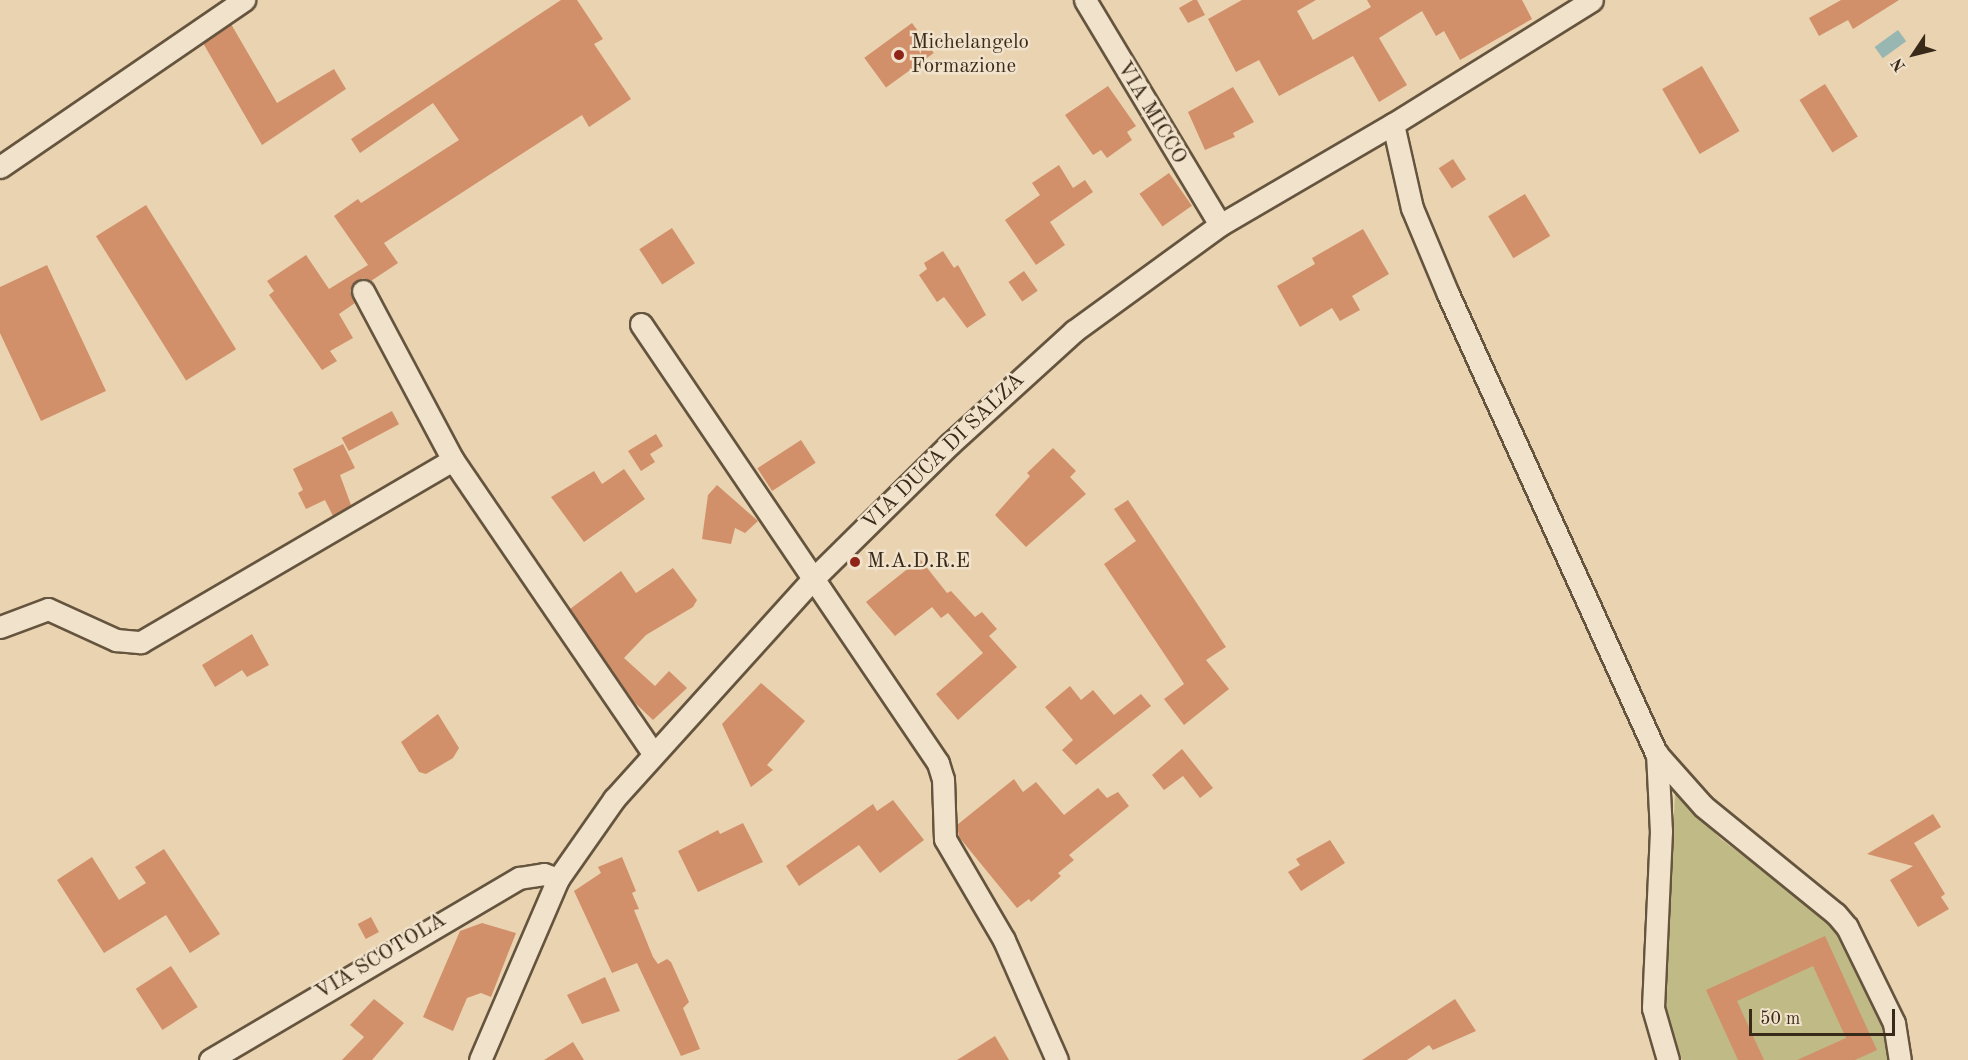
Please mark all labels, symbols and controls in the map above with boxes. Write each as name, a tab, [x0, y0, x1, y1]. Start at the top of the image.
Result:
north arrow	[1884, 24, 1944, 84]
place label: Michelangelo Formazione	[911, 30, 1029, 80]
marker: Michelangelo Formazione	[892, 48, 906, 62]
text: N	[1889, 55, 1909, 74]
street label: VIA MICCO	[1111, 57, 1191, 169]
street label: VIA DUCA DI SALZA	[858, 368, 1030, 536]
place label: M.A.D.R.E	[867, 549, 970, 575]
marker: M.A.D.R.E	[848, 555, 862, 569]
street label: VIA SCOTOLA	[311, 908, 451, 1006]
scale bar	[1752, 997, 1898, 1035]
text: 50 m	[1760, 1010, 1800, 1028]

